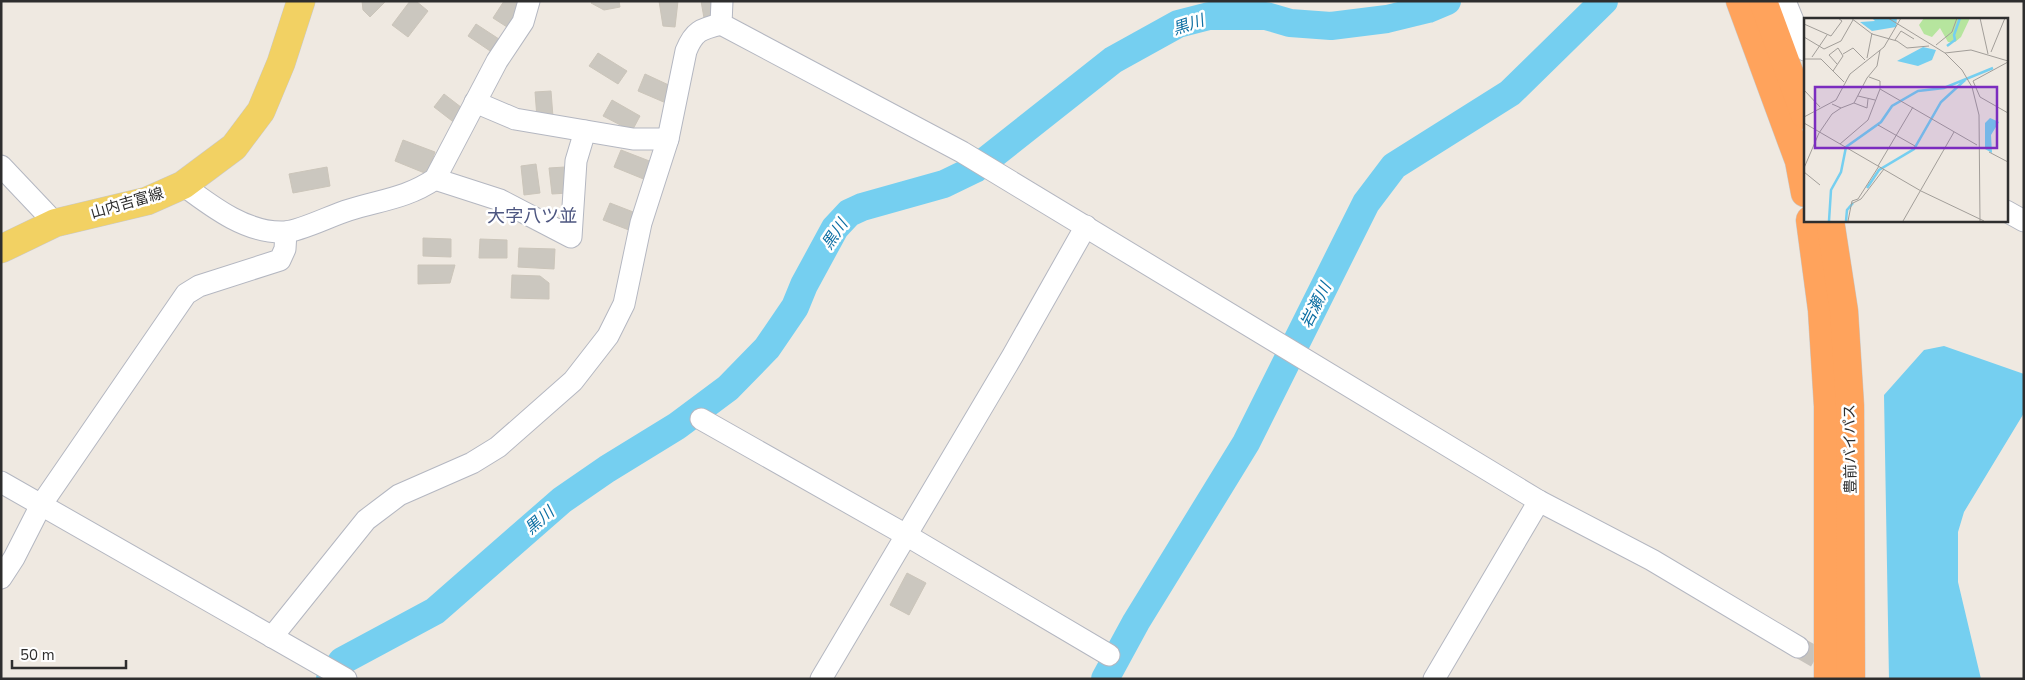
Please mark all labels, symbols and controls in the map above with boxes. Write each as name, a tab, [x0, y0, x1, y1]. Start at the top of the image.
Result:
water label: 黒川	[1170, 9, 1209, 40]
inset map	[1804, 18, 2008, 221]
street label: 山内吉富線	[88, 183, 166, 223]
district label: 大字八ツ並	[487, 204, 577, 228]
water label: 黒川	[817, 213, 854, 254]
water label: 岩瀬川	[1295, 277, 1337, 332]
street label: 豊前バイパス	[1839, 404, 1861, 494]
water label: 黒川	[520, 501, 560, 540]
scale bar	[12, 638, 126, 670]
text: 50 m	[20, 645, 55, 665]

